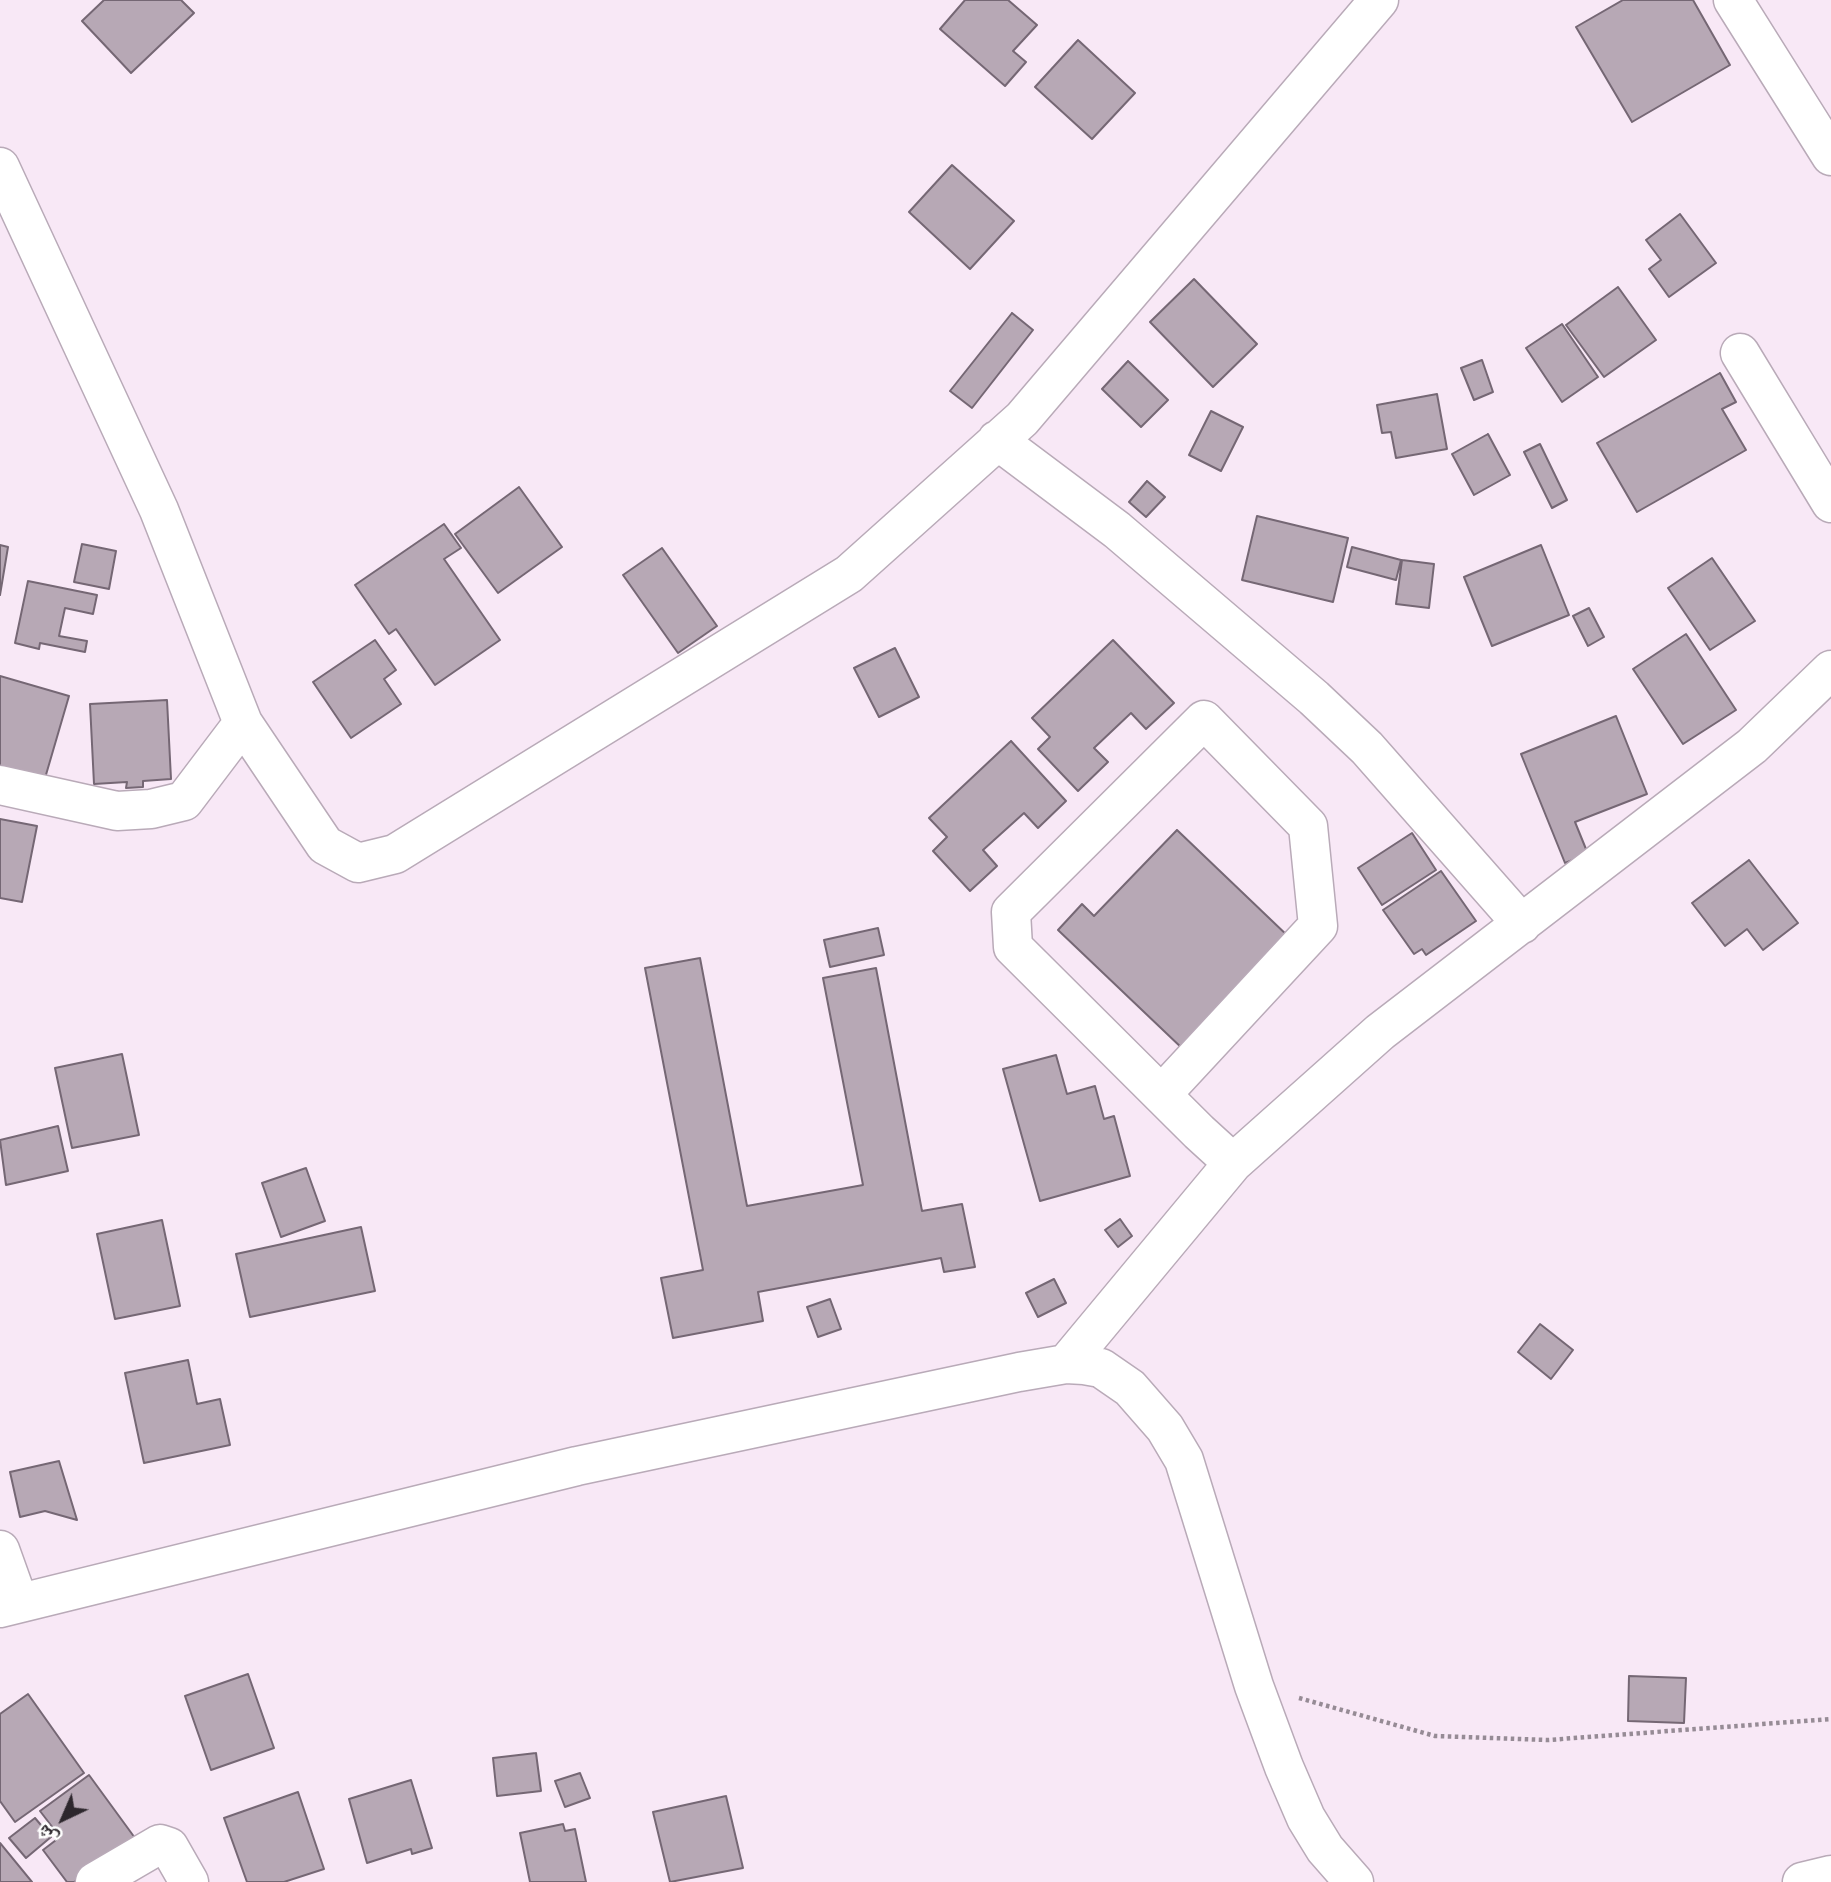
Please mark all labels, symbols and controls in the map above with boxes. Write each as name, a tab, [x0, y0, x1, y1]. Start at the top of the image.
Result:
north arrow	[28, 1784, 98, 1854]
text: ش	[34, 1821, 62, 1848]

